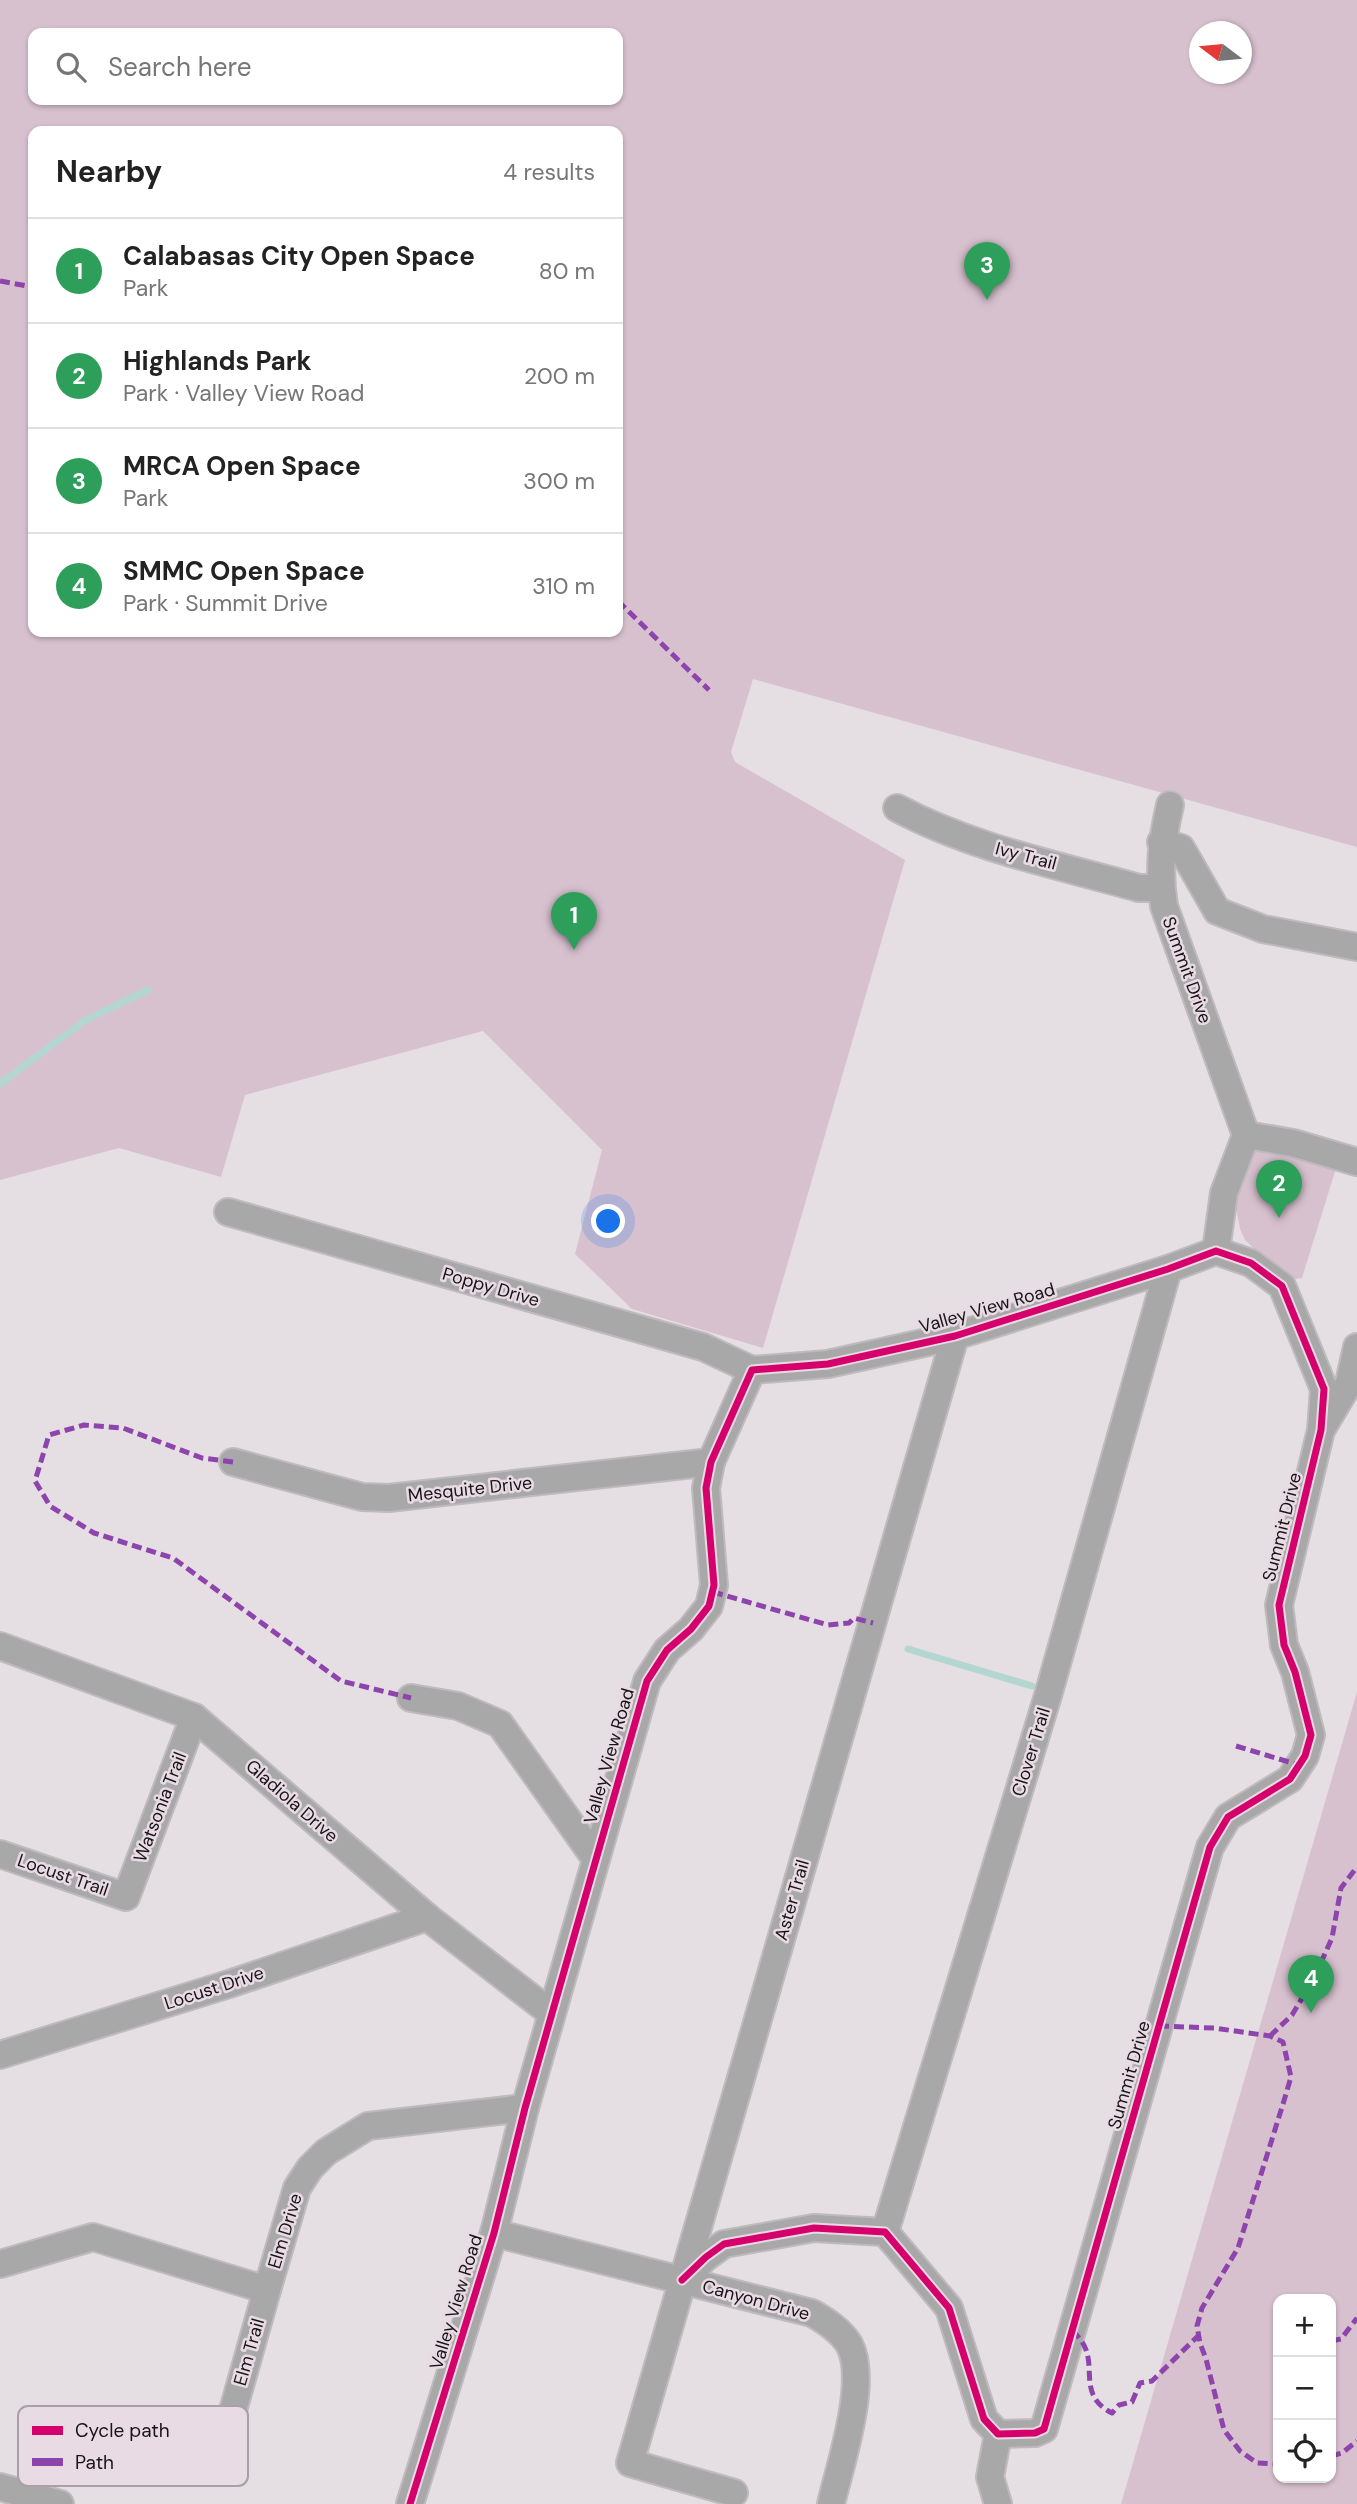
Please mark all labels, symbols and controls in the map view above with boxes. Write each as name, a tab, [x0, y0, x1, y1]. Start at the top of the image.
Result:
north arrow	[1189, 21, 1252, 84]
search box	[28, 28, 623, 105]
icon: search	[52, 48, 90, 86]
text: Search here	[108, 50, 251, 84]
text: Nearby	[56, 152, 162, 191]
text: 4 results	[503, 157, 595, 187]
text: Calabasas City Open Space	[123, 239, 475, 273]
pin: 3	[964, 242, 1010, 300]
text: 1	[75, 256, 83, 286]
text: 80 m	[539, 256, 595, 286]
text: Park	[123, 273, 168, 303]
text: Highlands Park	[123, 344, 311, 378]
text: 2	[72, 361, 86, 391]
text: 200 m	[524, 361, 595, 391]
text: Park · Valley View Road	[123, 378, 364, 408]
text: MRCA Open Space	[123, 449, 361, 483]
text: 3	[72, 466, 86, 496]
text: 300 m	[523, 466, 595, 496]
text: Park	[123, 483, 168, 513]
text: SMMC Open Space	[123, 554, 365, 588]
text: 4	[72, 571, 86, 601]
text: 310 m	[532, 571, 595, 601]
text: Park · Summit Drive	[123, 588, 328, 618]
street label: Ivy Trail	[993, 836, 1059, 876]
pin: 1	[551, 892, 597, 950]
street label: Summit Drive	[1157, 913, 1217, 1027]
pin: 2	[1256, 1160, 1302, 1218]
your location	[591, 1204, 625, 1238]
street label: Poppy Drive	[440, 1262, 542, 1312]
street label: Valley View Road	[916, 1277, 1058, 1339]
street label: Summit Drive	[1257, 1470, 1307, 1584]
street label: Mesquite Drive	[407, 1471, 533, 1507]
street label: Valley View Road	[578, 1685, 640, 1827]
street label: Clover Trail	[1006, 1705, 1056, 1799]
street label: Watsonia Trail	[128, 1749, 192, 1865]
street label: Gladiola Drive	[241, 1754, 343, 1848]
street label: Locust Trail	[14, 1848, 112, 1902]
street label: Aster Trail	[769, 1857, 815, 1943]
pin: 4	[1288, 1955, 1334, 2013]
street label: Locust Drive	[161, 1961, 267, 2015]
street label: Summit Drive	[1102, 2018, 1156, 2132]
street label: Elm Drive	[262, 2190, 308, 2272]
street label: Valley View Road	[424, 2231, 488, 2373]
street label: Canyon Drive	[700, 2274, 812, 2326]
map controls	[1273, 2294, 1336, 2483]
button: +	[1273, 2294, 1336, 2357]
street label: Elm Trail	[228, 2316, 270, 2388]
button: −	[1273, 2357, 1336, 2420]
legend	[18, 2406, 248, 2486]
text: Cycle path	[75, 2418, 170, 2443]
button: locate	[1273, 2420, 1336, 2483]
text: Path	[75, 2450, 114, 2475]

